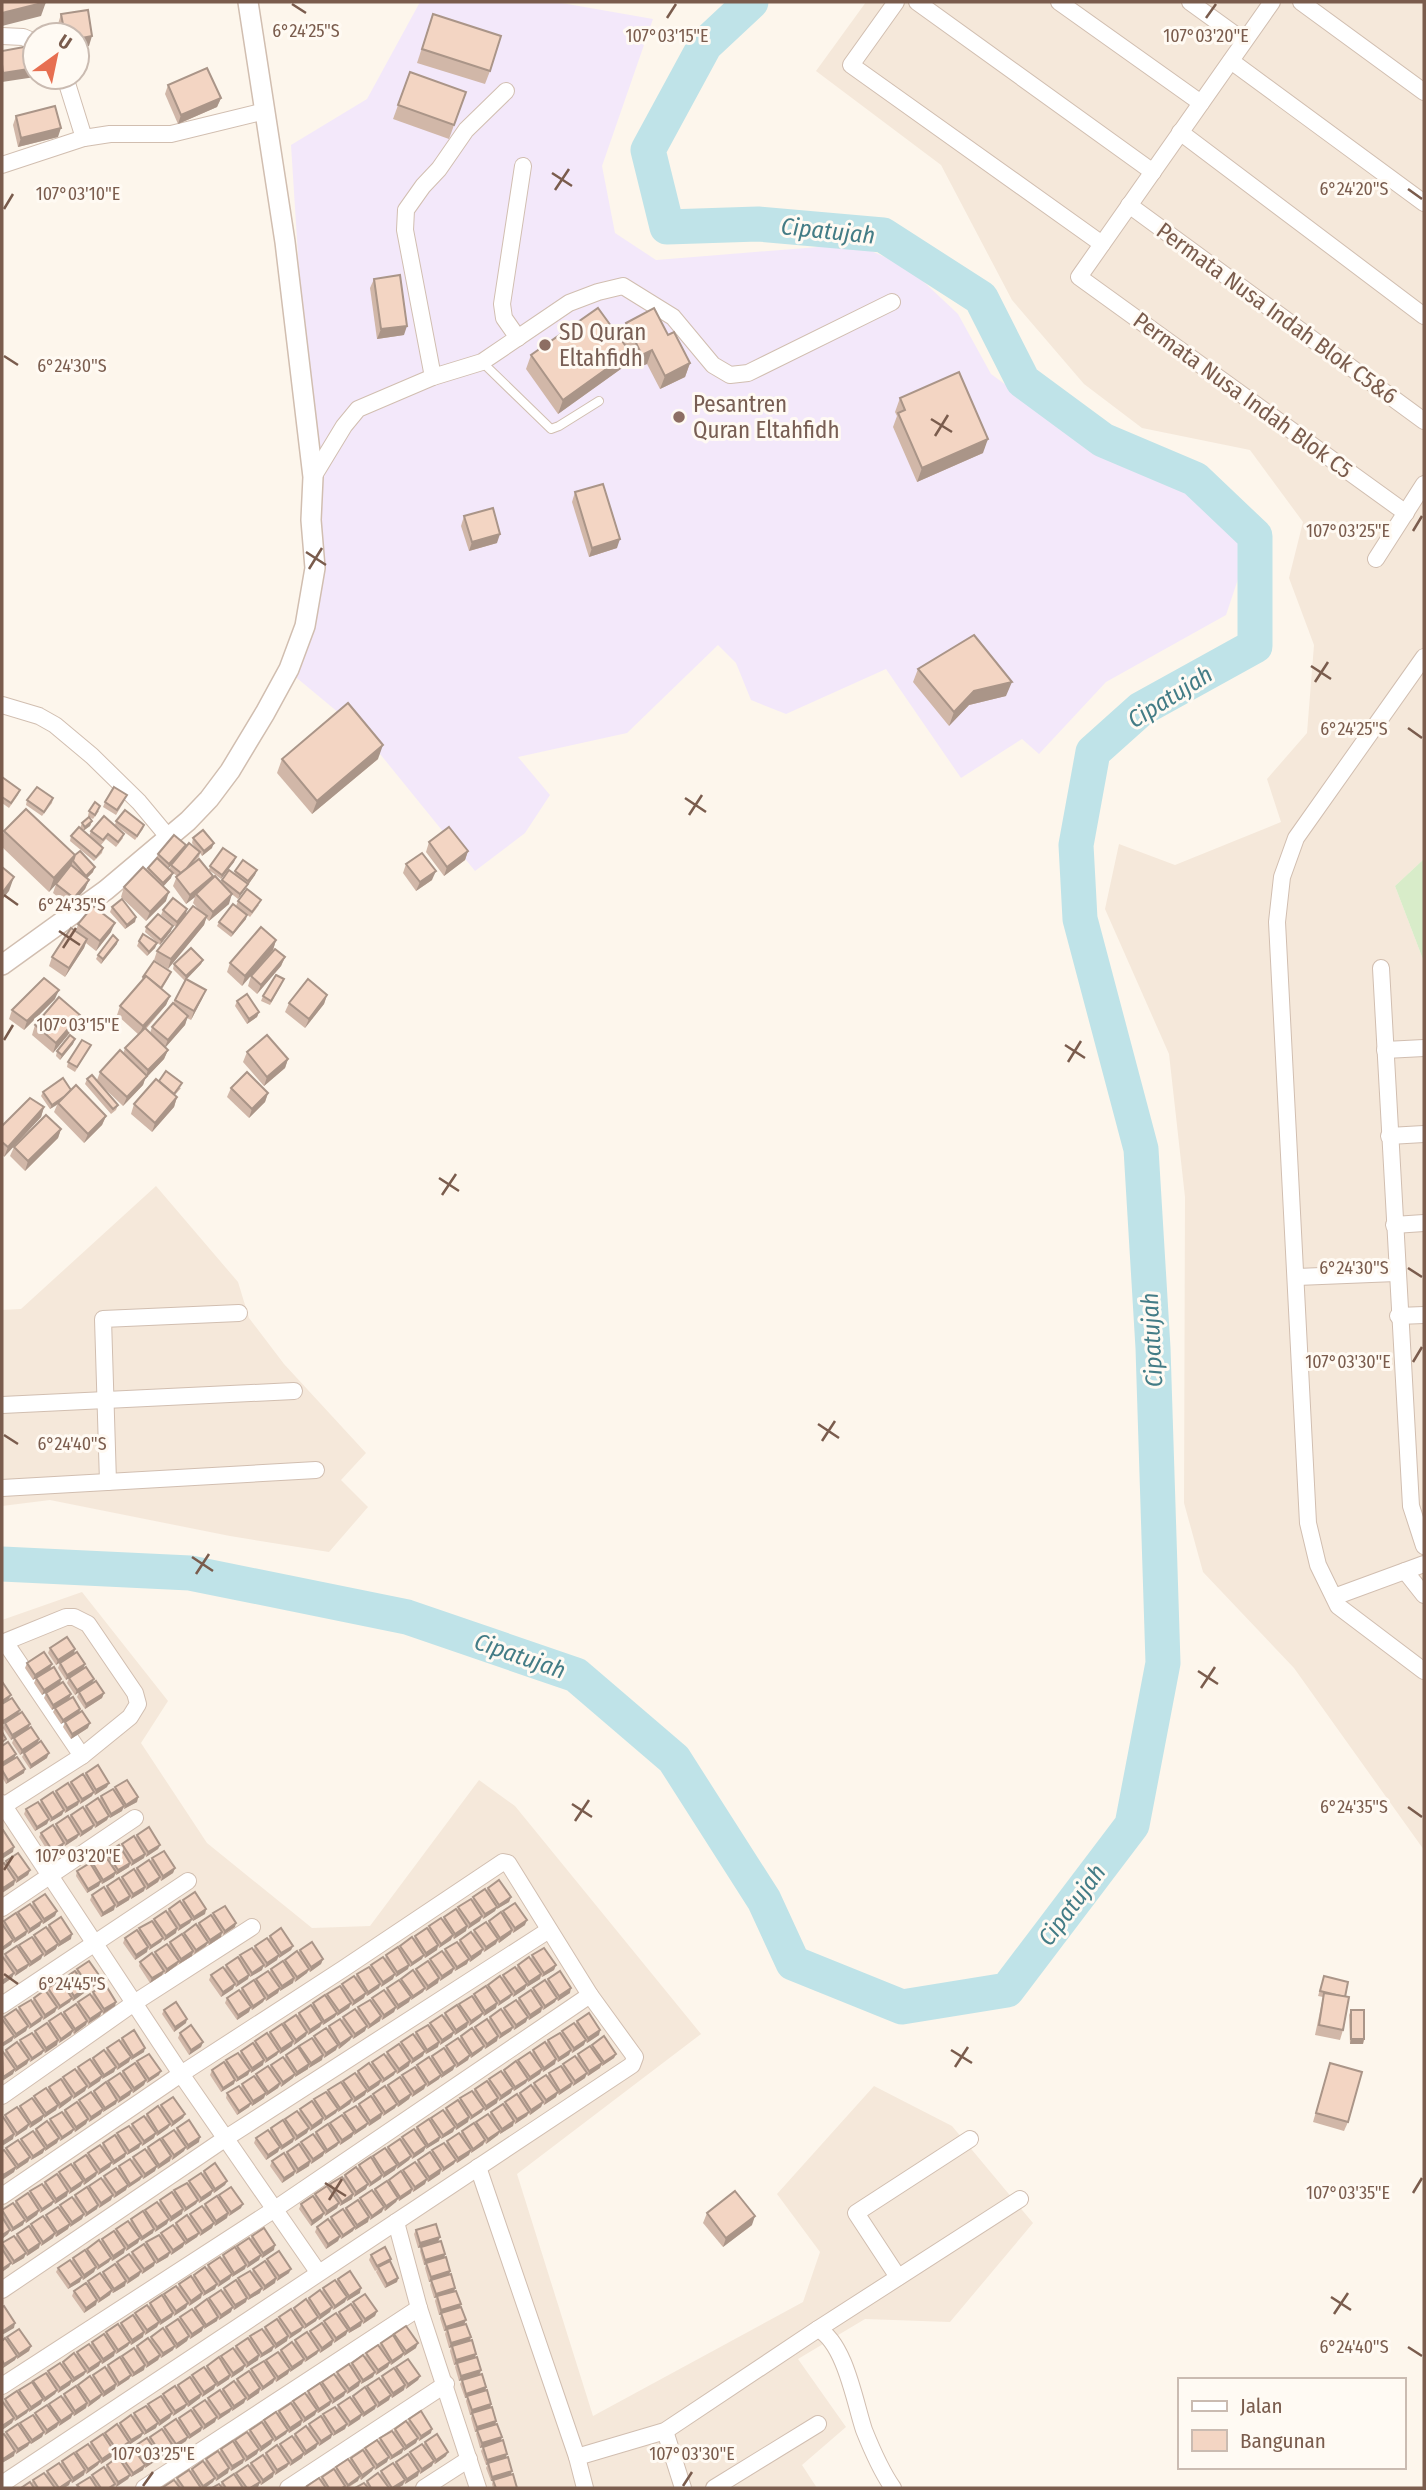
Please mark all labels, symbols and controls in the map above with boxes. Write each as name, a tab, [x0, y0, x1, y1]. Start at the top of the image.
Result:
text: 6°24'25"S	[272, 20, 340, 42]
north arrow	[21, 21, 91, 91]
text: 107°03'15"E	[626, 25, 708, 47]
text: 107°03'20"E	[1163, 25, 1249, 47]
text: U	[54, 29, 76, 55]
text: 6°24'20"S	[1319, 178, 1389, 200]
text: 107°03'10"E	[36, 183, 120, 205]
water label: Cipatujah	[779, 212, 877, 250]
street label: Permata Nusa Indah Blok C5&6	[1151, 216, 1403, 410]
street label: Permata Nusa Indah Blok C5	[1128, 306, 1358, 484]
place label: SD Quran Eltahfidh	[559, 318, 646, 372]
marker: SD Quran Eltahfidh	[537, 337, 553, 353]
text: 6°24'30"S	[37, 355, 107, 377]
place label: Pesantren Quran Eltahfidh	[693, 390, 840, 444]
marker: Pesantren Quran Eltahfidh	[671, 409, 687, 425]
text: 107°03'25"E	[1306, 520, 1390, 542]
water label: Cipatujah	[1122, 660, 1218, 734]
text: 6°24'25"S	[1320, 718, 1388, 740]
text: 6°24'35"S	[38, 894, 106, 916]
text: 107°03'15"E	[37, 1014, 119, 1036]
text: 6°24'30"S	[1319, 1257, 1389, 1279]
water label: Cipatujah	[1136, 1292, 1168, 1388]
text: 107°03'30"E	[1305, 1351, 1391, 1373]
text: 6°24'40"S	[37, 1433, 107, 1455]
water label: Cipatujah	[471, 1627, 569, 1685]
text: 6°24'35"S	[1320, 1796, 1388, 1818]
text: 107°03'20"E	[35, 1845, 121, 1867]
water label: Cipatujah	[1032, 1859, 1112, 1951]
text: 6°24'45"S	[38, 1973, 106, 1995]
text: 107°03'35"E	[1306, 2182, 1390, 2204]
text: 6°24'40"S	[1319, 2336, 1389, 2358]
legend	[1178, 2378, 1405, 2469]
text: Jalan	[1240, 2393, 1283, 2419]
text: Bangunan	[1240, 2428, 1326, 2454]
text: 107°03'25"E	[111, 2443, 195, 2465]
text: 107°03'30"E	[649, 2443, 735, 2465]

